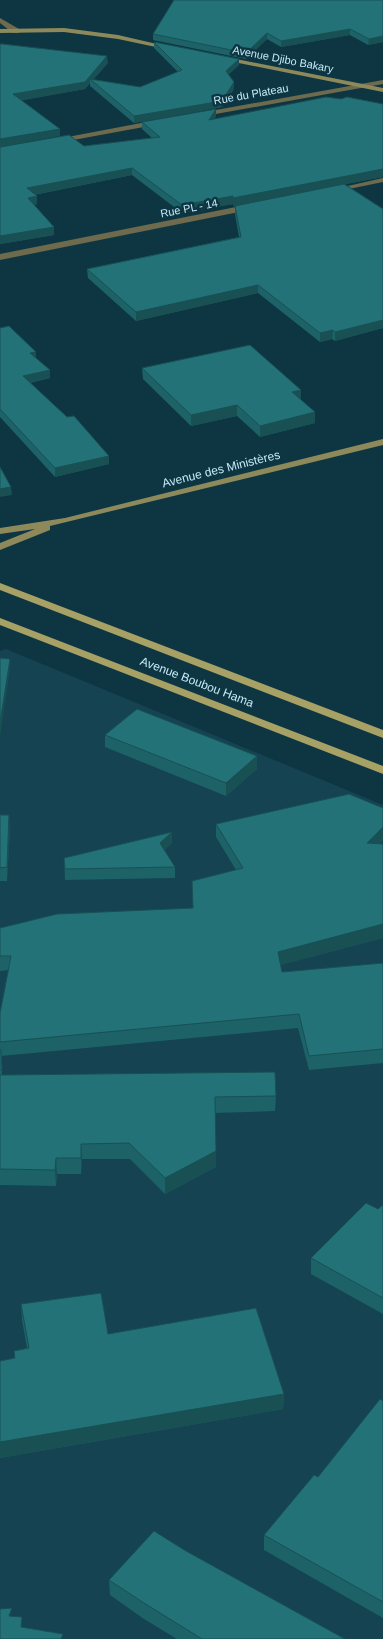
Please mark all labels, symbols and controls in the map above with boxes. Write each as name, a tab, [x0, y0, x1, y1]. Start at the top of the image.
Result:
street label: Avenue Djibo Bakary	[232, 43, 335, 75]
street label: Rue du Plateau	[213, 82, 289, 106]
street label: Rue PL - 14	[159, 197, 219, 219]
street label: Avenue des Ministères	[161, 448, 281, 490]
street label: Avenue Boubou Hama	[138, 654, 256, 710]

